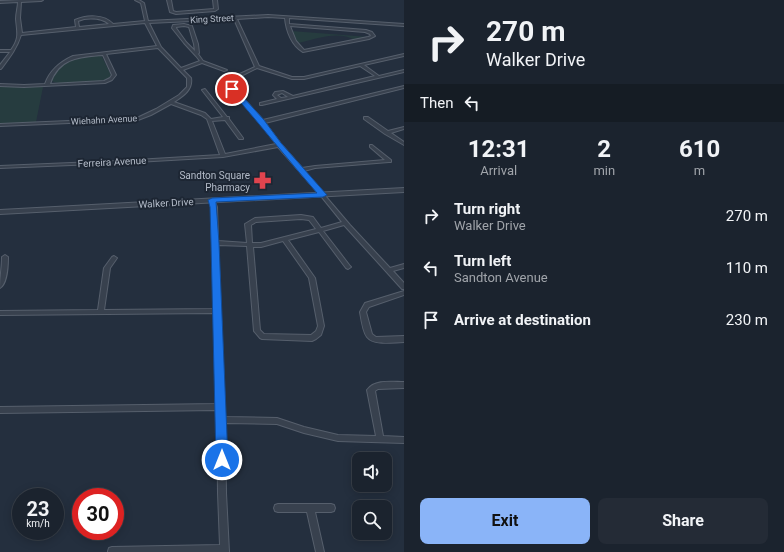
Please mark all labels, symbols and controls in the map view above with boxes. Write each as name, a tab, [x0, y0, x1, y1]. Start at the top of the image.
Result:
street label: King Street	[190, 13, 234, 25]
text: 270 m	[486, 15, 565, 48]
icon: right	[420, 16, 472, 68]
text: Walker Drive	[486, 49, 585, 70]
pin	[215, 72, 249, 106]
icon: arrive	[221, 78, 243, 100]
icon: left	[461, 92, 483, 114]
text: Then	[420, 94, 453, 112]
street label: Wiehahn Avenue	[71, 113, 138, 127]
text: 12:31	[468, 135, 530, 163]
text: 2	[597, 135, 611, 163]
text: 610	[679, 135, 720, 163]
street label: Ferreira Avenue	[77, 155, 147, 169]
text: Arrival	[480, 163, 517, 178]
text: min	[593, 163, 615, 178]
text: m	[694, 163, 705, 178]
place label: Sandton Square Pharmacy	[179, 170, 250, 193]
pharmacy icon: Sandton Square Pharmacy	[253, 171, 273, 191]
street label: Walker Drive	[138, 196, 194, 210]
text: Turn right	[454, 200, 520, 218]
icon: right	[420, 205, 442, 227]
text: 270 m	[726, 207, 768, 225]
text: Walker Drive	[454, 218, 526, 233]
text: Turn left	[454, 252, 511, 270]
icon: left	[420, 257, 442, 279]
text: 110 m	[726, 259, 768, 277]
text: Sandton Avenue	[454, 270, 548, 285]
icon: arrive	[420, 309, 442, 331]
text: Arrive at destination	[454, 311, 591, 329]
text: 230 m	[726, 311, 768, 329]
position arrow	[201, 439, 243, 481]
map controls	[352, 452, 392, 540]
button: sound	[352, 452, 392, 492]
speed limit sign: 30	[72, 488, 124, 540]
text: 23	[27, 497, 49, 521]
button: Exit	[420, 498, 590, 544]
button: Share	[598, 498, 768, 544]
button: search	[352, 500, 392, 540]
text: km/h	[26, 518, 50, 529]

